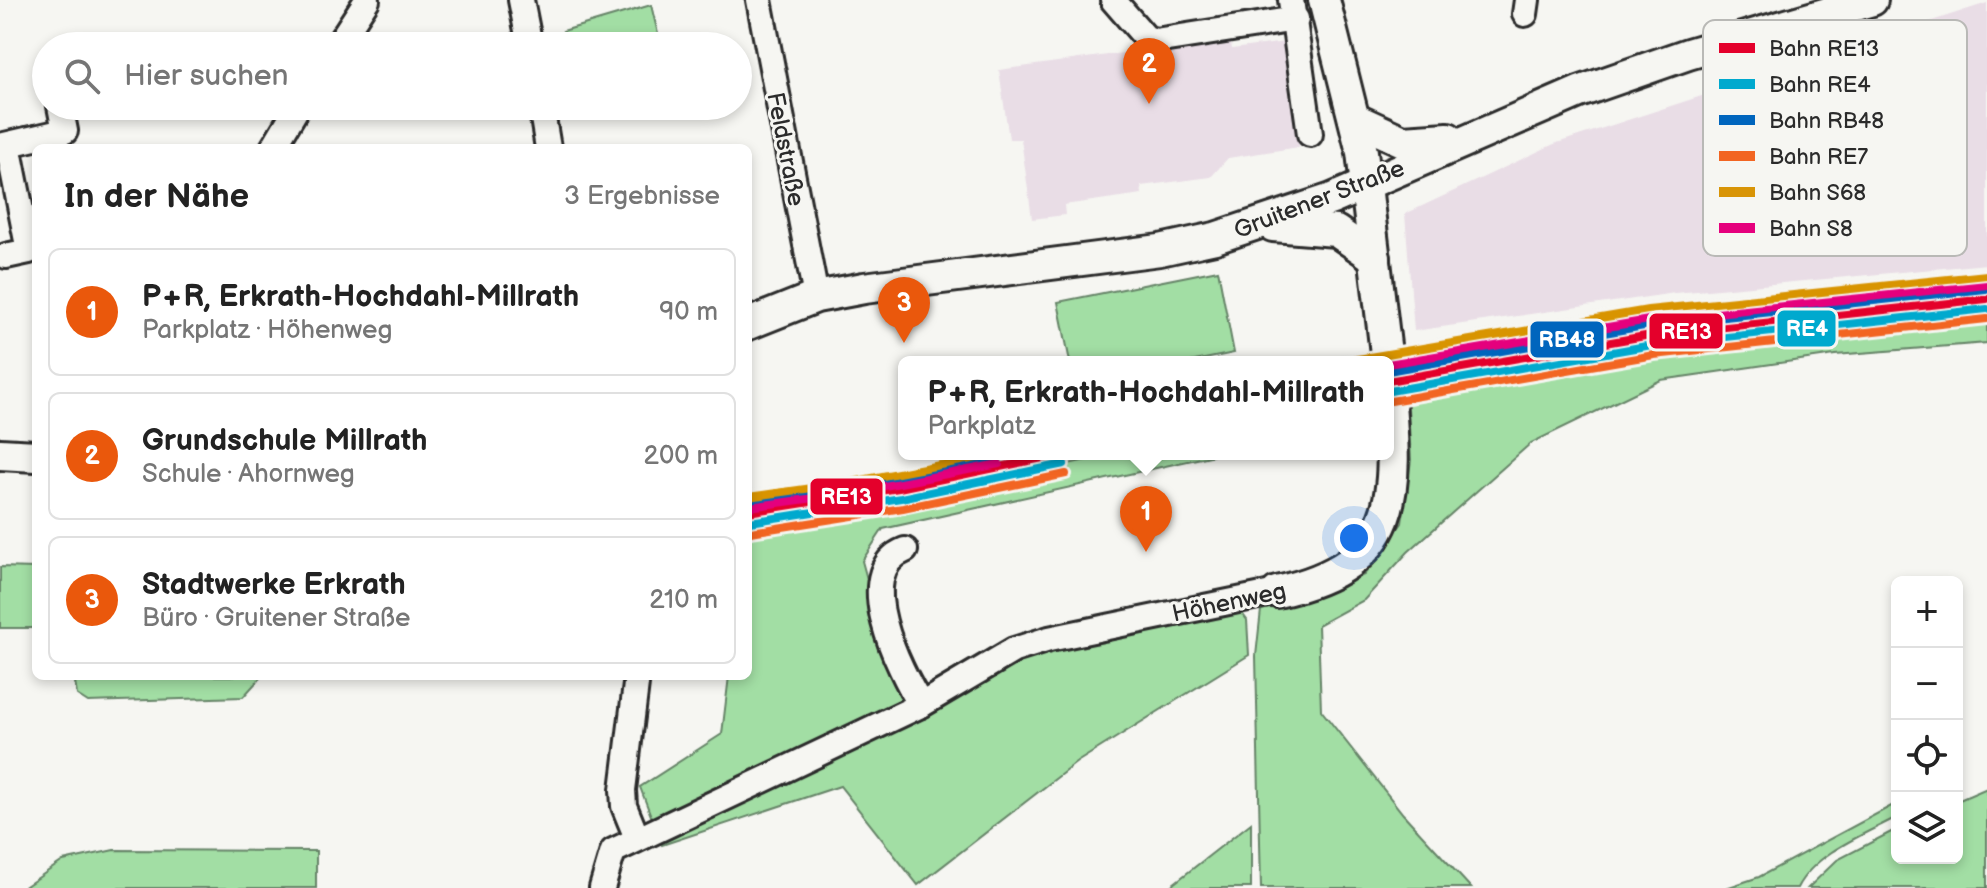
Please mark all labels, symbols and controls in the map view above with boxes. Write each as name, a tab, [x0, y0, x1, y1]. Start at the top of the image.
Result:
legend	[1703, 20, 1967, 256]
search box	[32, 32, 752, 120]
text: Bahn RE13	[1769, 36, 1879, 63]
pin: 2	[1123, 38, 1175, 104]
icon: search	[60, 54, 104, 98]
text: Hier suchen	[124, 58, 289, 94]
text: Bahn RE4	[1769, 72, 1871, 99]
street label: Feldstraße	[760, 90, 811, 209]
text: Bahn RB48	[1769, 108, 1884, 135]
text: Bahn RE7	[1769, 144, 1868, 171]
street label: Gruitener Straße	[1230, 154, 1409, 245]
text: In der Nähe	[64, 176, 249, 217]
text: Bahn S68	[1769, 180, 1866, 207]
text: 3 Ergebnisse	[564, 181, 720, 212]
text: Bahn S8	[1769, 216, 1853, 243]
pin: 3	[878, 277, 930, 343]
text: P+R, Erkrath-Hochdahl-Millrath	[142, 279, 579, 315]
text: 1	[87, 297, 97, 328]
text: 90 m	[659, 297, 718, 328]
line badge: RE4	[1776, 309, 1837, 348]
line badge: RE13	[1648, 312, 1724, 350]
text: Parkplatz · Höhenweg	[142, 315, 393, 346]
text: RE4	[1786, 316, 1828, 343]
text: RE13	[1660, 319, 1712, 346]
line badge: RB48	[1529, 320, 1605, 359]
text: RB48	[1539, 327, 1595, 354]
popup	[898, 356, 1394, 460]
text: P+R, Erkrath-Hochdahl-Millrath	[927, 375, 1365, 411]
text: Parkplatz	[927, 411, 1035, 442]
text: Grundschule Millrath	[142, 423, 427, 459]
text: 2	[84, 441, 100, 472]
text: 200 m	[644, 441, 718, 472]
text: Schule · Ahornweg	[142, 459, 355, 490]
line badge: RE13	[809, 477, 884, 516]
text: RE13	[820, 484, 872, 511]
pin: 1	[1120, 486, 1172, 552]
your location	[1334, 518, 1374, 558]
text: Stadtwerke Erkrath	[142, 567, 406, 603]
street label: Höhenweg	[1169, 576, 1289, 629]
map controls	[1891, 576, 1963, 864]
button: +	[1891, 576, 1963, 648]
text: 3	[84, 585, 100, 616]
text: 210 m	[649, 585, 718, 616]
text: Büro · Gruitener Straße	[142, 603, 410, 634]
button: −	[1891, 648, 1963, 720]
button: locate	[1891, 720, 1963, 792]
button: layers	[1891, 792, 1963, 864]

